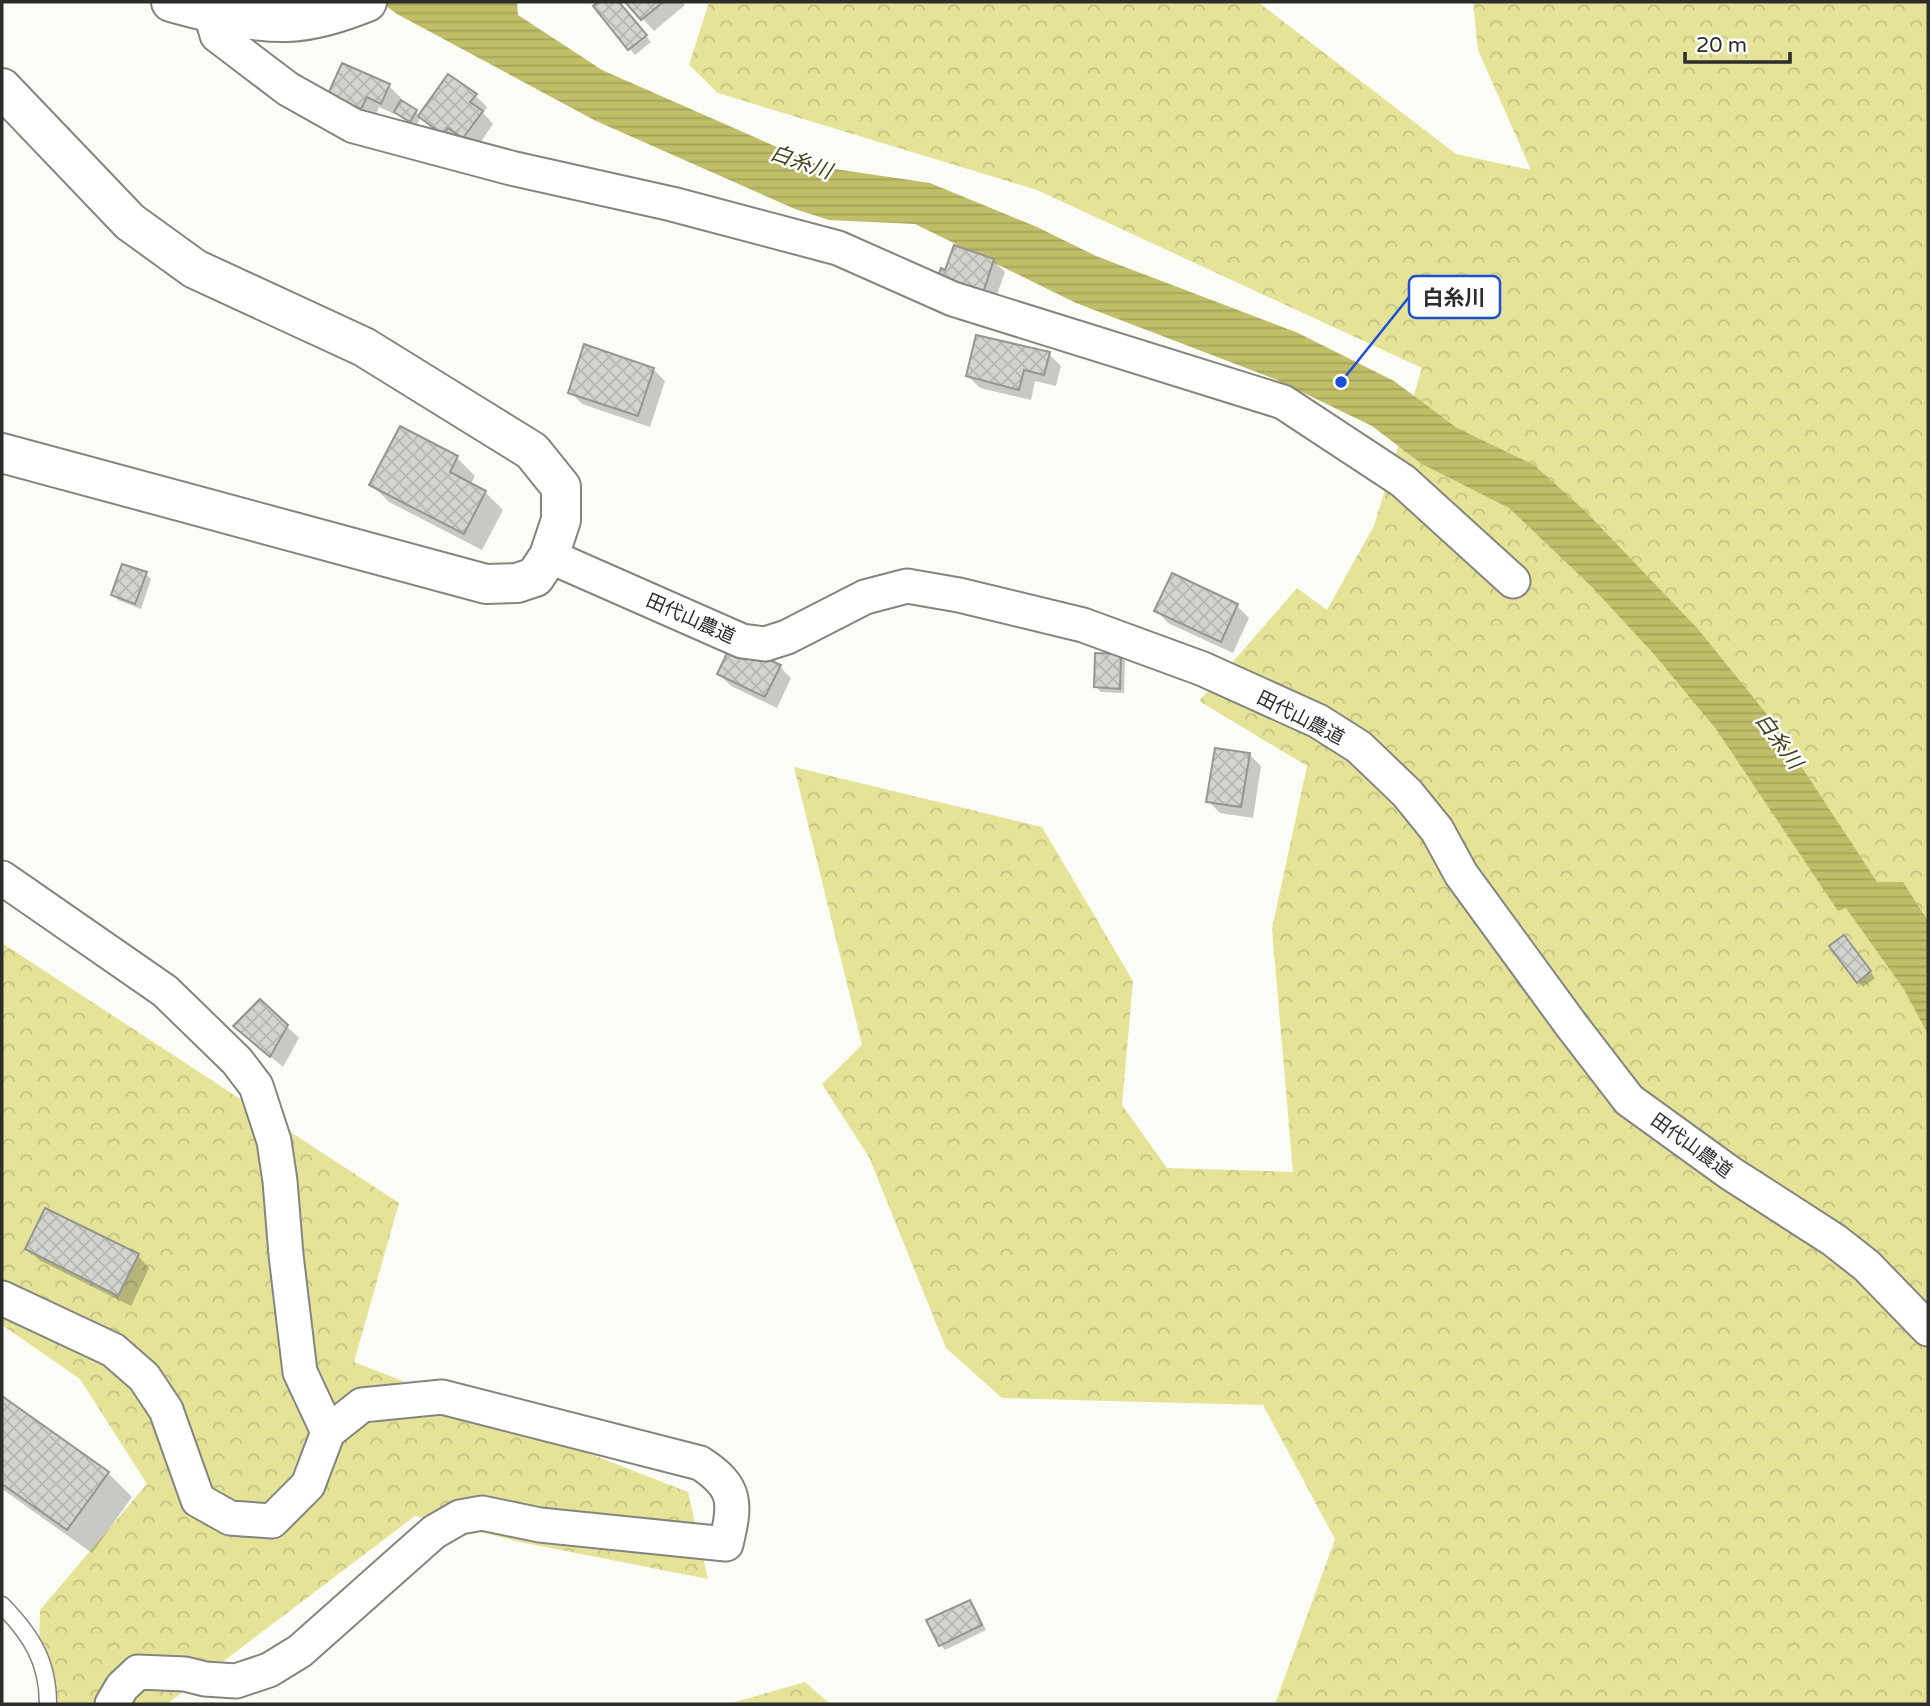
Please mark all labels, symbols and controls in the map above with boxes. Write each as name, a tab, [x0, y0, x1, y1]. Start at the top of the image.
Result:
scale bar	[1685, 21, 1790, 65]
text: 20 m	[1696, 33, 1747, 58]
water label: 白糸川	[767, 140, 837, 185]
callout: 白糸川	[1409, 276, 1500, 318]
text: 白糸川	[1423, 286, 1486, 311]
street label: 田代山農道	[643, 590, 738, 648]
street label: 田代山農道	[1253, 687, 1348, 749]
water label: 白糸川	[1750, 708, 1808, 776]
street label: 田代山農道	[1647, 1109, 1736, 1183]

